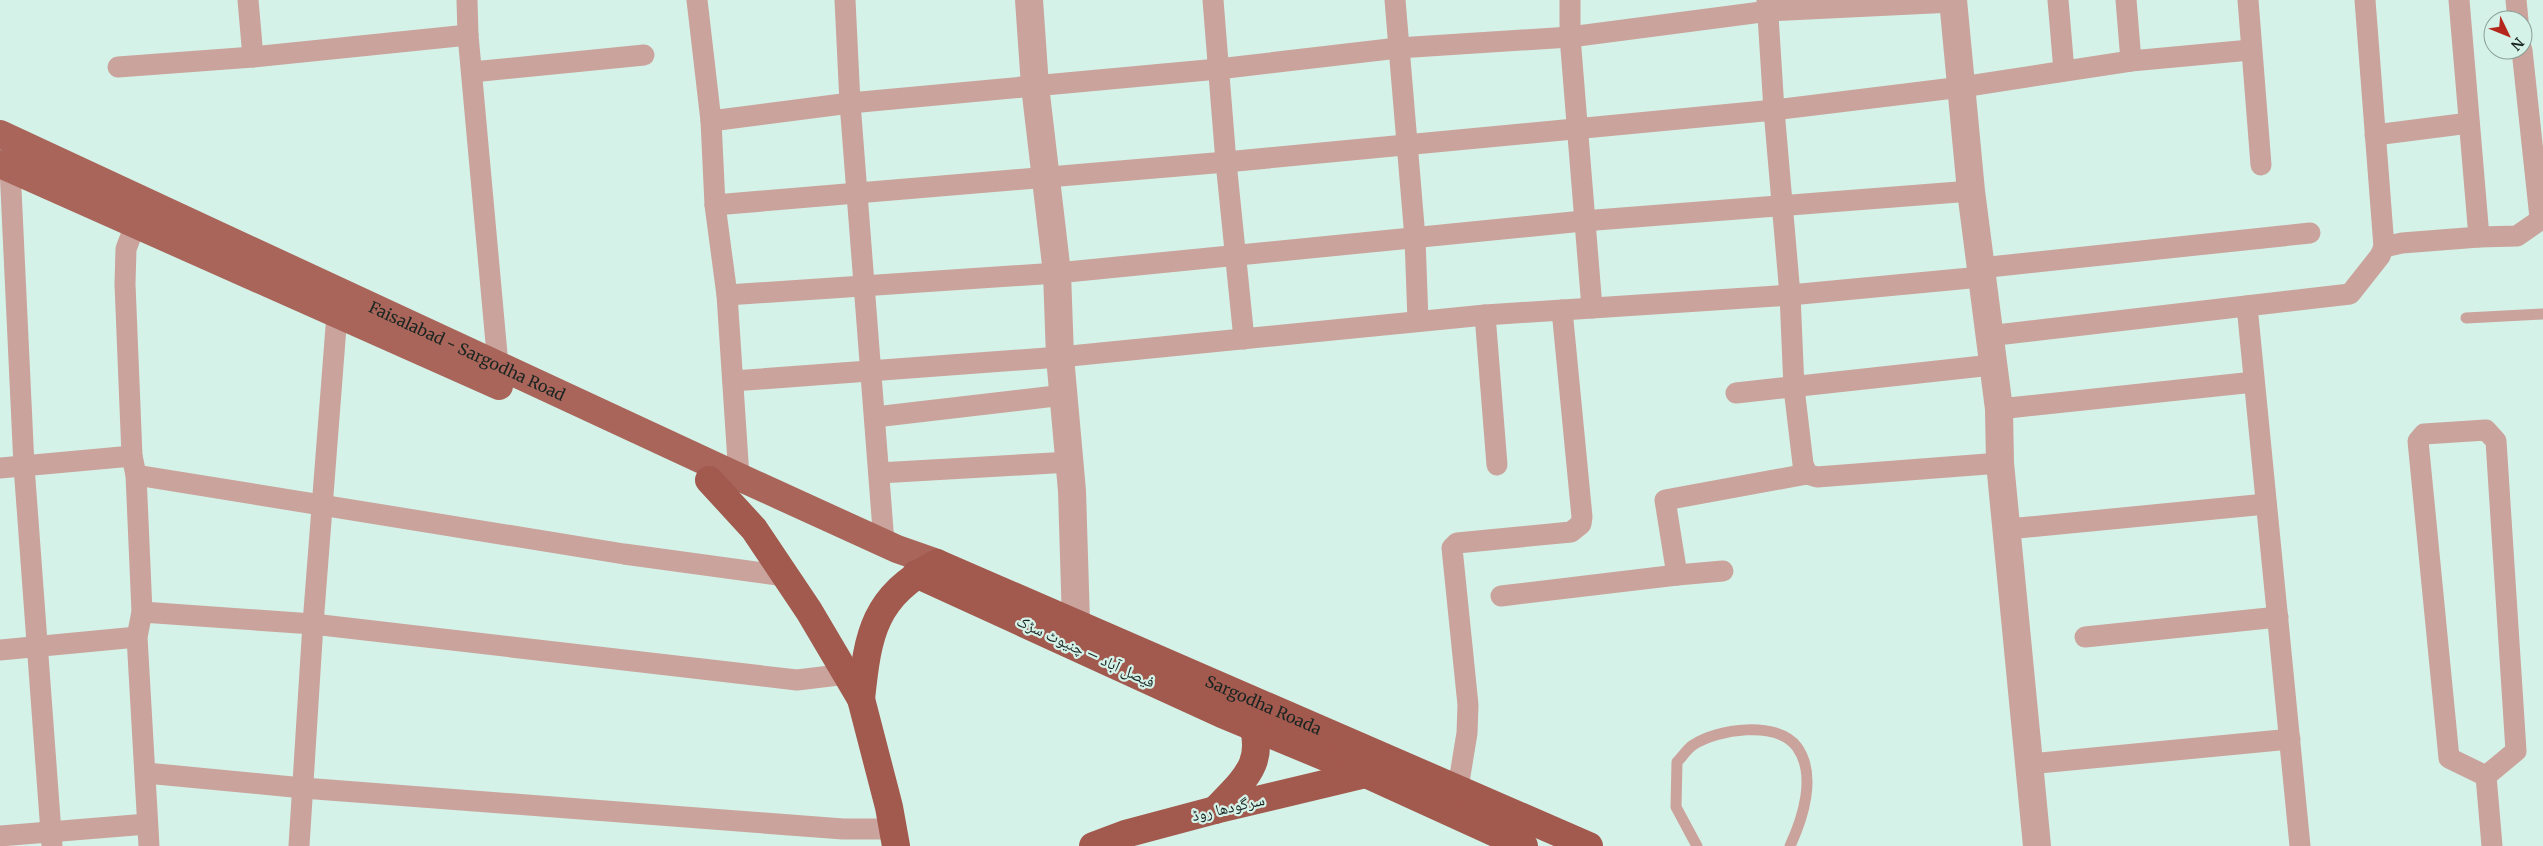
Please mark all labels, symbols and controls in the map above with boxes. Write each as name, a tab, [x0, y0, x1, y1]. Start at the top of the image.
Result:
north arrow	[2483, 10, 2533, 60]
text: N	[2507, 34, 2528, 54]
street label: Faisalabad - Sargodha Road	[366, 297, 569, 405]
street label: فیصل آباد – چنیوٹ سڑک	[1013, 610, 1158, 693]
street label: Sargodha Roada	[1202, 671, 1325, 739]
street label: سرگودھا روڈ	[1190, 789, 1266, 825]

